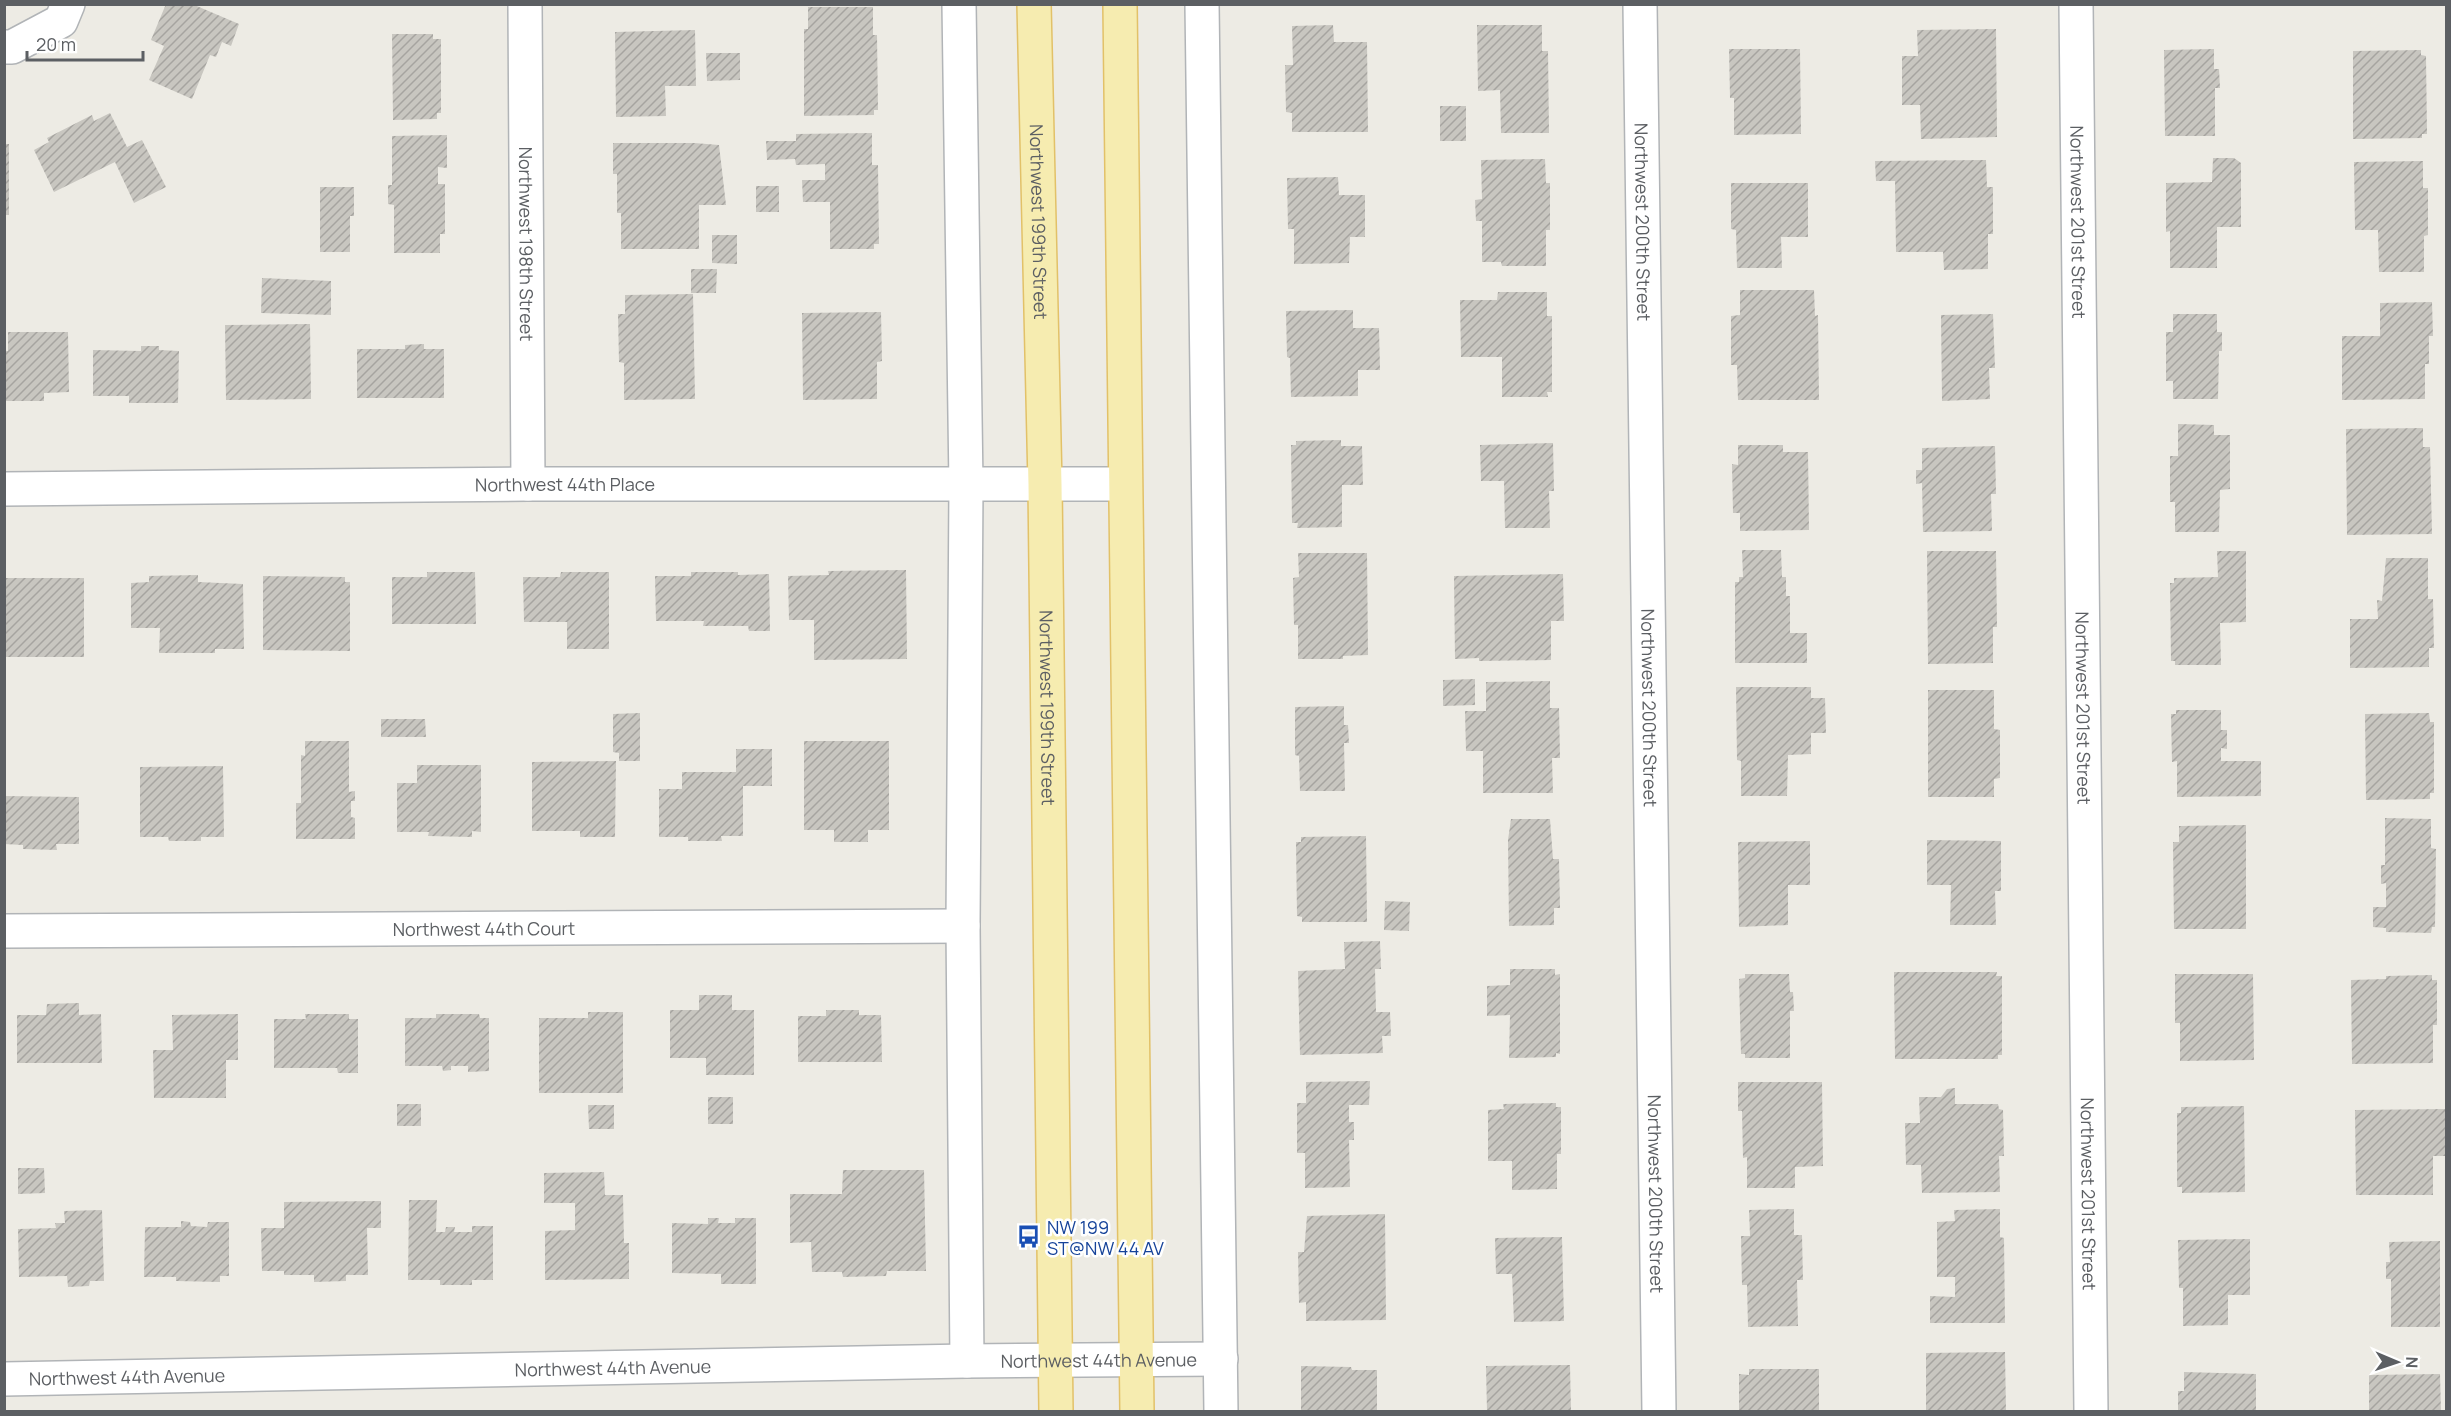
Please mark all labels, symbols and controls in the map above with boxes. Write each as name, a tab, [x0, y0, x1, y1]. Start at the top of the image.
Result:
scale bar	[27, 24, 142, 62]
text: 20 m	[36, 32, 76, 56]
street label: Northwest 200th Street	[1630, 123, 1656, 321]
street label: Northwest 199th Street	[1025, 124, 1053, 320]
street label: Northwest 201st Street	[2065, 125, 2091, 319]
street label: Northwest 198th Street	[514, 147, 539, 341]
street label: Northwest 44th Place	[475, 472, 655, 497]
street label: Northwest 200th Street	[1636, 609, 1663, 807]
street label: Northwest 199th Street	[1034, 610, 1061, 806]
street label: Northwest 201st Street	[2070, 611, 2097, 805]
street label: Northwest 44th Court	[393, 916, 575, 941]
street label: Northwest 200th Street	[1643, 1095, 1669, 1293]
street label: Northwest 201st Street	[2076, 1097, 2102, 1291]
place label: NW 199 ST@NW 44 AV	[1047, 1215, 1164, 1260]
bus stop icon: NW 199 ST@NW 44 AV	[1016, 1224, 1042, 1250]
north arrow	[2367, 1332, 2427, 1392]
street label: Northwest 44th Avenue	[1001, 1347, 1197, 1373]
street label: Northwest 44th Avenue	[515, 1354, 711, 1381]
text: N	[2401, 1356, 2423, 1369]
street label: Northwest 44th Avenue	[29, 1363, 225, 1391]

